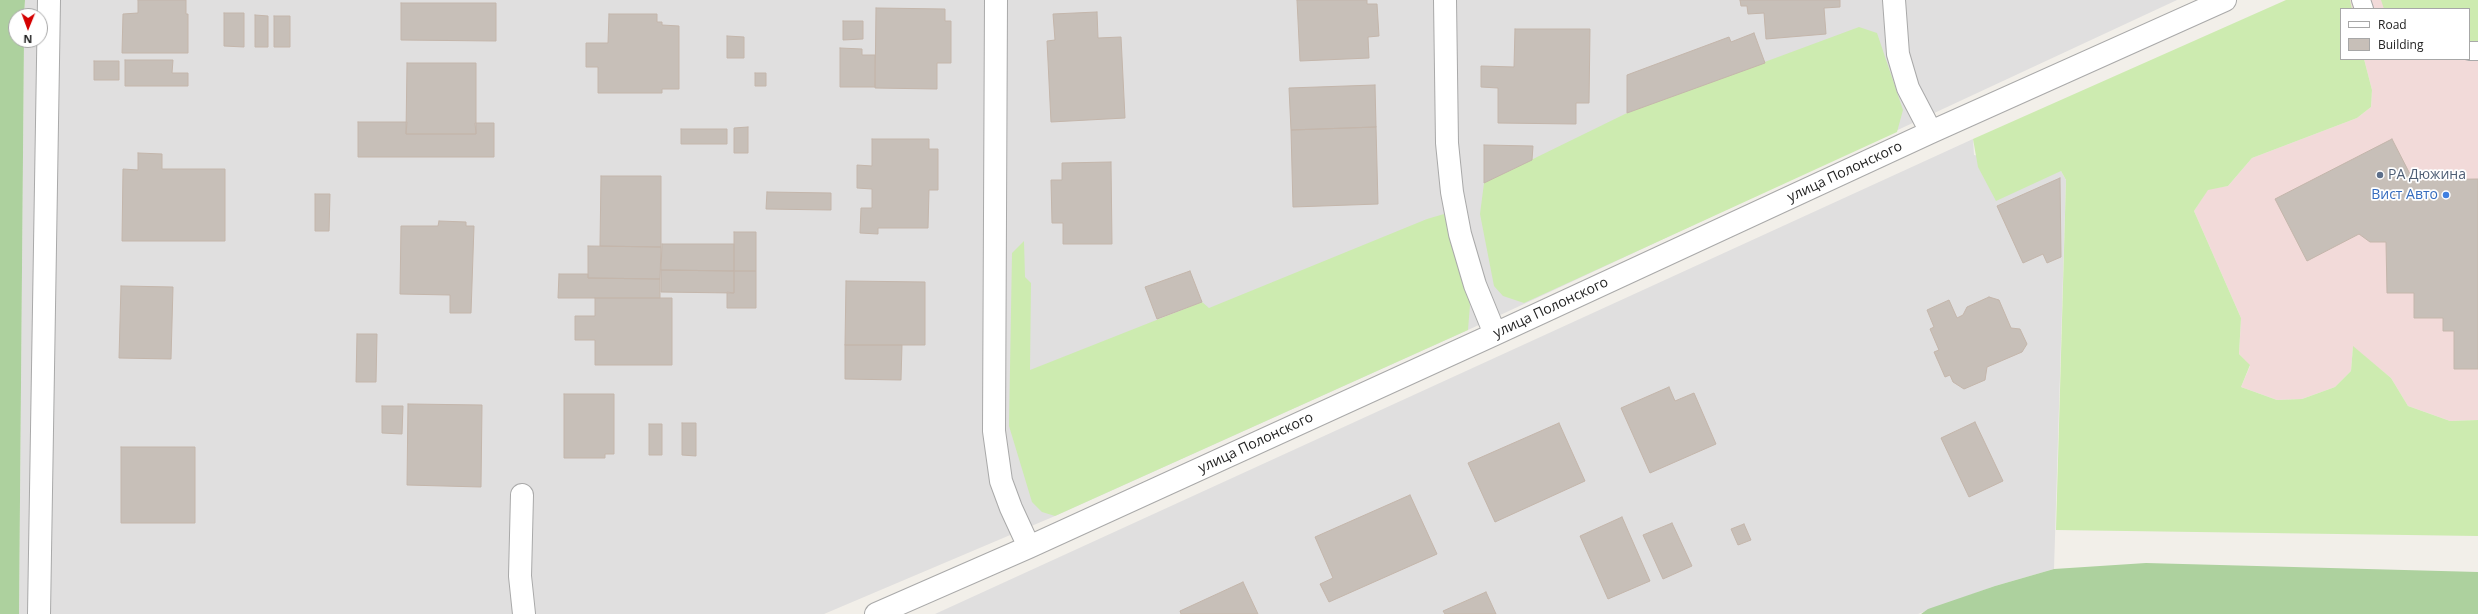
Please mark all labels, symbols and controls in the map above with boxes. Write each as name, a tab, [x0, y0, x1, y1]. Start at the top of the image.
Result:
north arrow	[8, 8, 48, 48]
legend	[2340, 8, 2470, 60]
text: Road	[2378, 16, 2407, 33]
text: N	[23, 32, 32, 47]
text: Building	[2378, 36, 2423, 53]
street label: улица Полонского	[1785, 138, 1905, 206]
place label: РА Дюжина	[2388, 167, 2466, 183]
marker: РА Дюжина	[2375, 170, 2385, 180]
place label: Вист Авто	[2371, 187, 2438, 203]
marker: Вист Авто	[2441, 190, 2451, 200]
street label: улица Полонского	[1491, 274, 1611, 342]
street label: улица Полонского	[1196, 409, 1316, 477]

